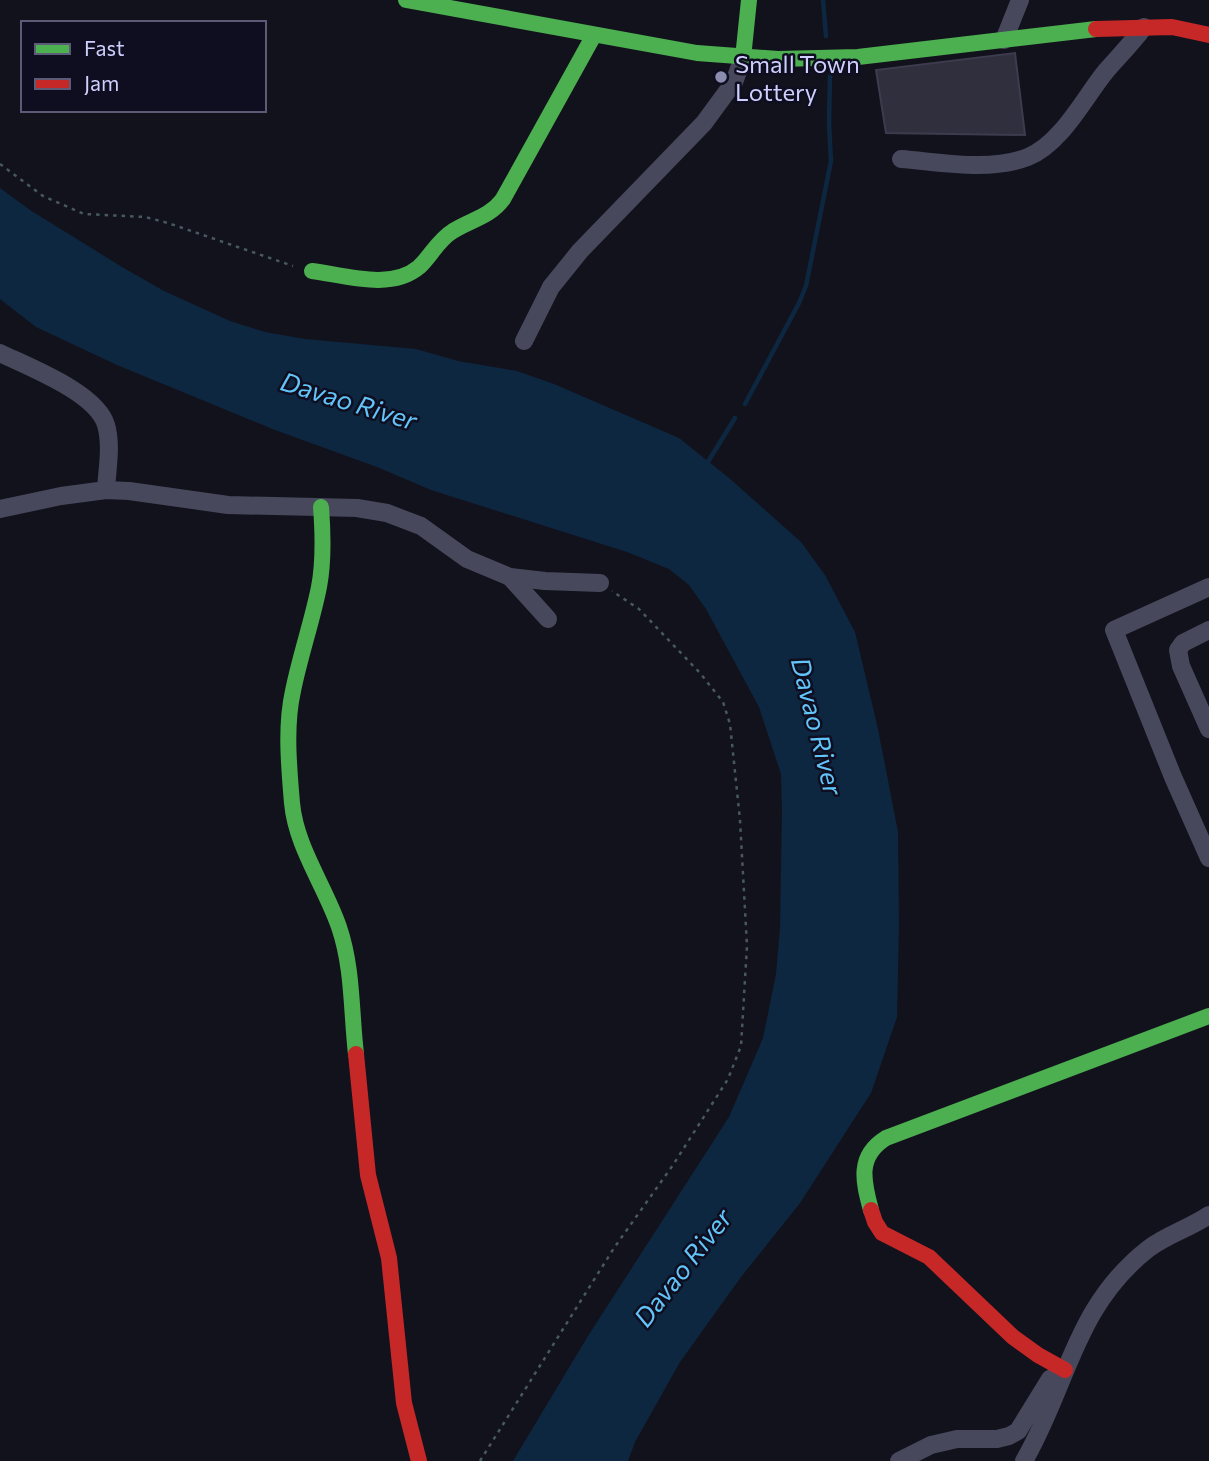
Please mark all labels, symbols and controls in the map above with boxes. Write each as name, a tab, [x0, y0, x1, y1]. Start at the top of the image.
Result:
legend	[21, 21, 266, 112]
text: Fast	[84, 35, 125, 60]
place label: Small Town Lottery	[735, 49, 860, 106]
marker: Small Town Lottery	[713, 69, 729, 85]
text: Jam	[84, 70, 119, 95]
water label: Davao River	[277, 365, 422, 436]
water label: Davao River	[786, 654, 850, 800]
water label: Davao River	[626, 1201, 739, 1332]

